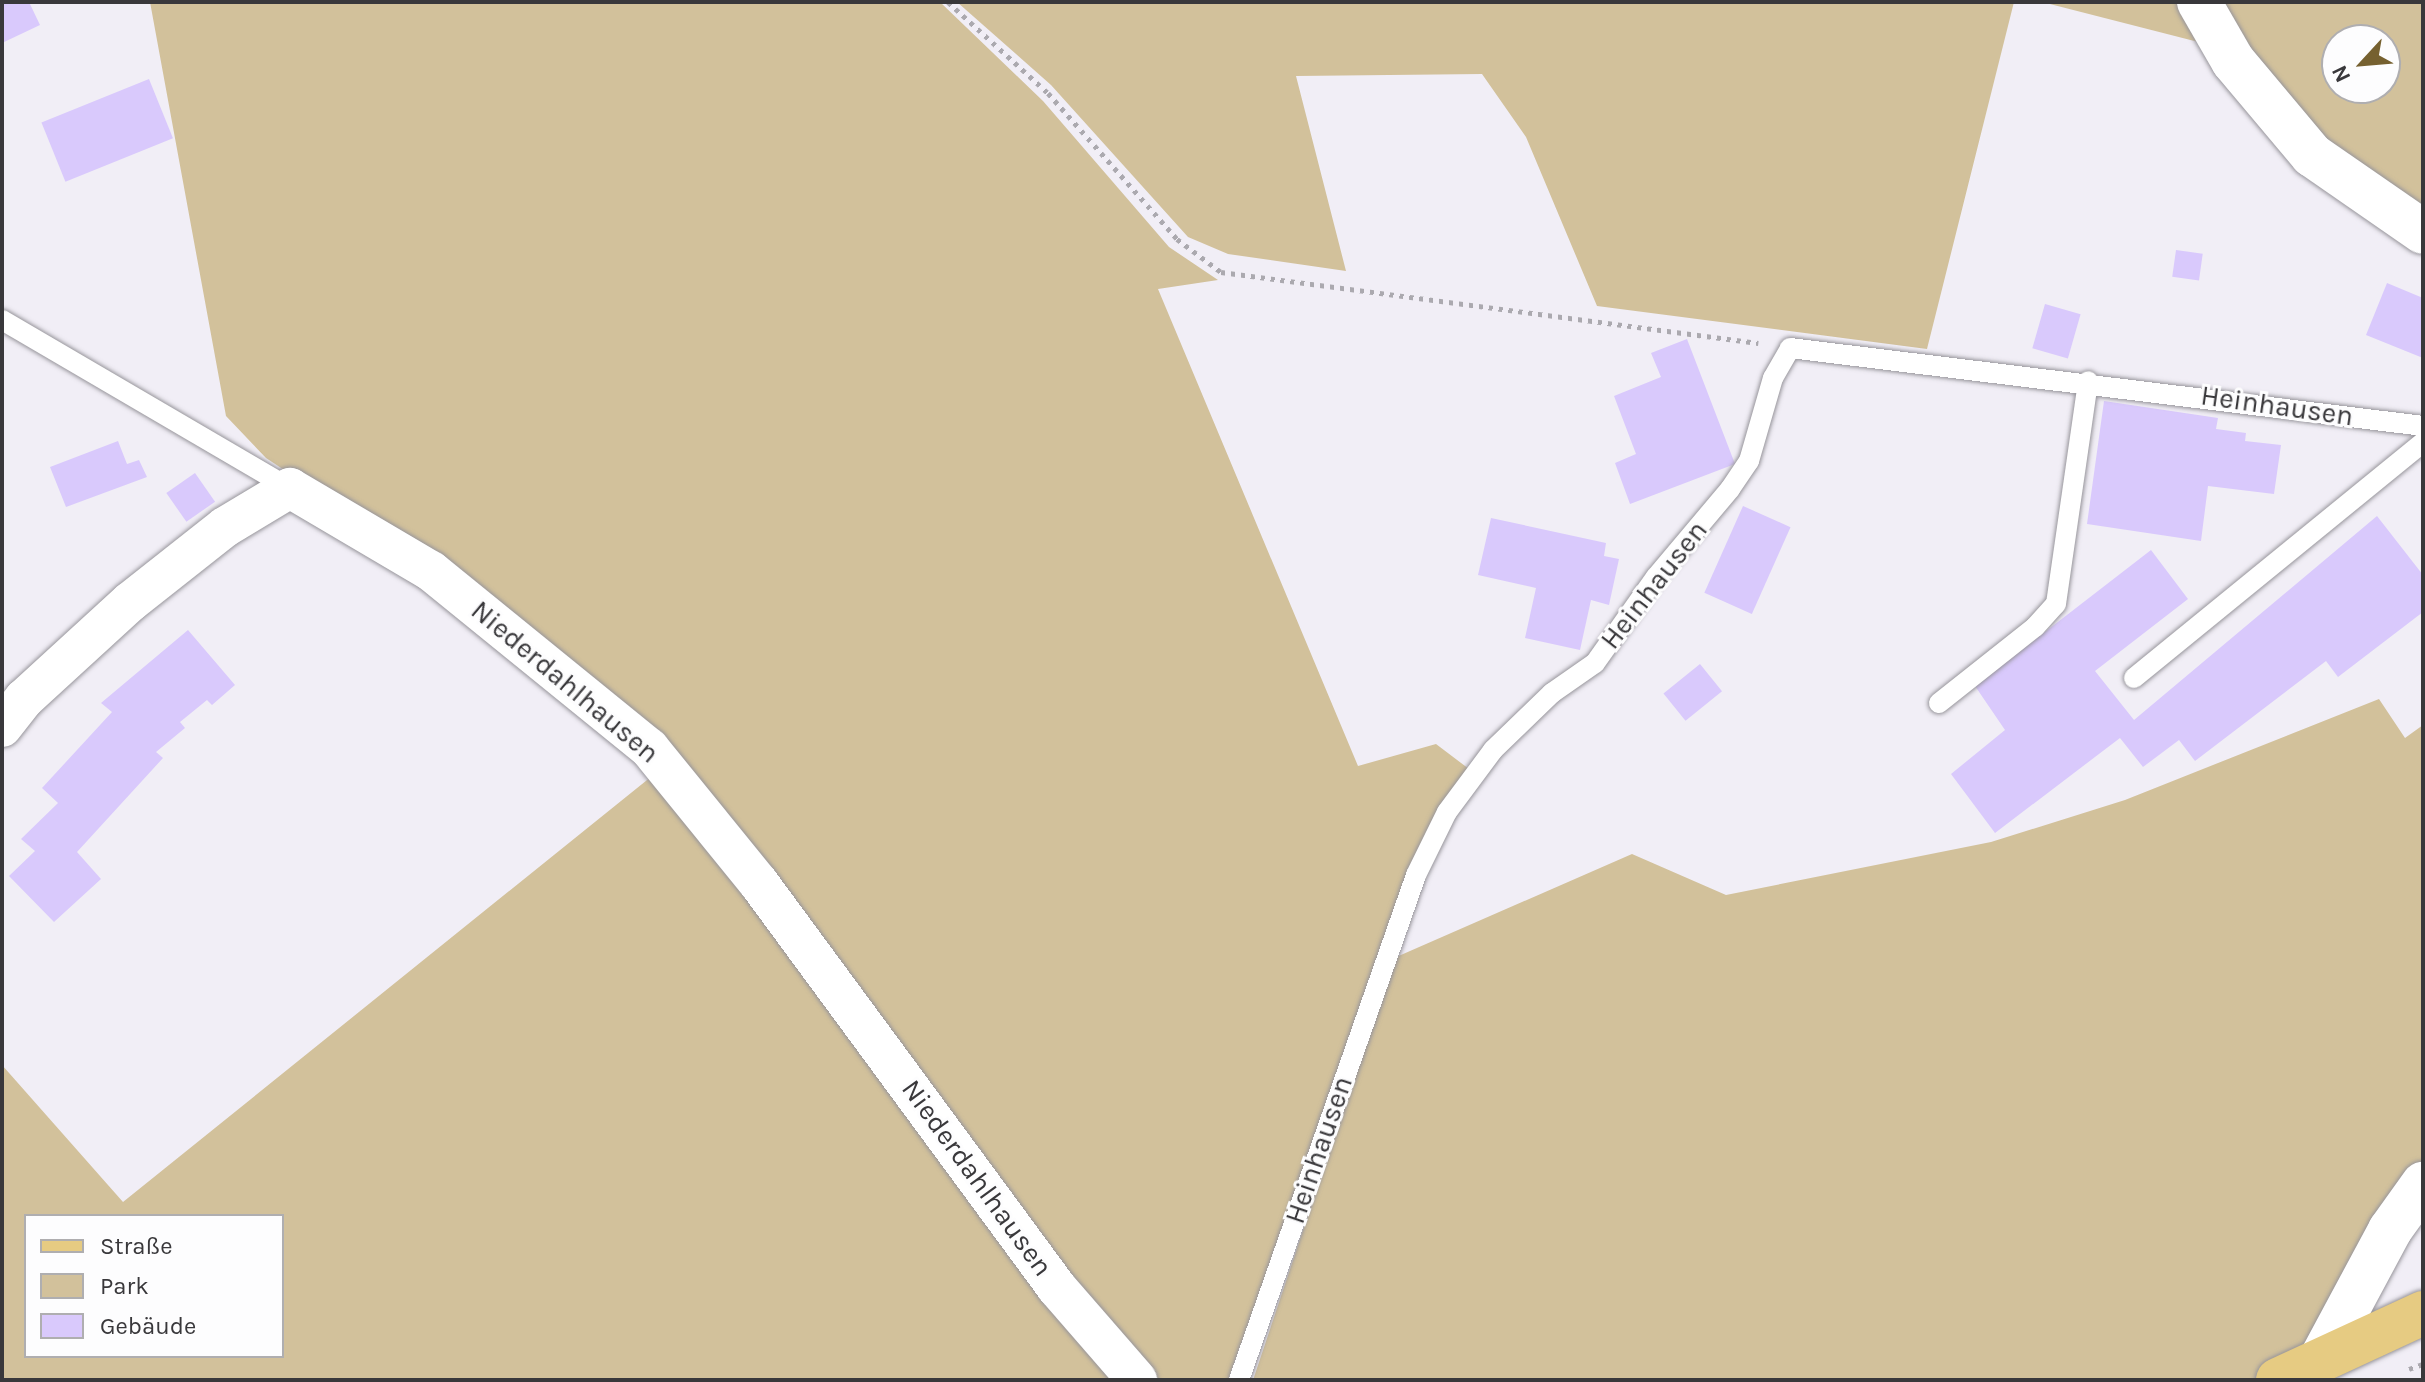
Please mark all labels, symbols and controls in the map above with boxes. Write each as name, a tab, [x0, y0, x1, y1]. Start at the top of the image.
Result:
north arrow	[2321, 24, 2401, 104]
text: N	[2326, 61, 2356, 86]
street label: Heinhausen	[2199, 379, 2355, 433]
street label: Heinhausen	[1593, 514, 1715, 656]
street label: Niederdahlhausen	[464, 594, 666, 770]
street label: Heinhausen	[1278, 1072, 1360, 1228]
street label: Niederdahlhausen	[894, 1073, 1060, 1283]
legend	[24, 1214, 284, 1358]
text: Straße	[100, 1232, 172, 1260]
text: Park	[100, 1272, 149, 1300]
text: Gebäude	[100, 1312, 196, 1340]

